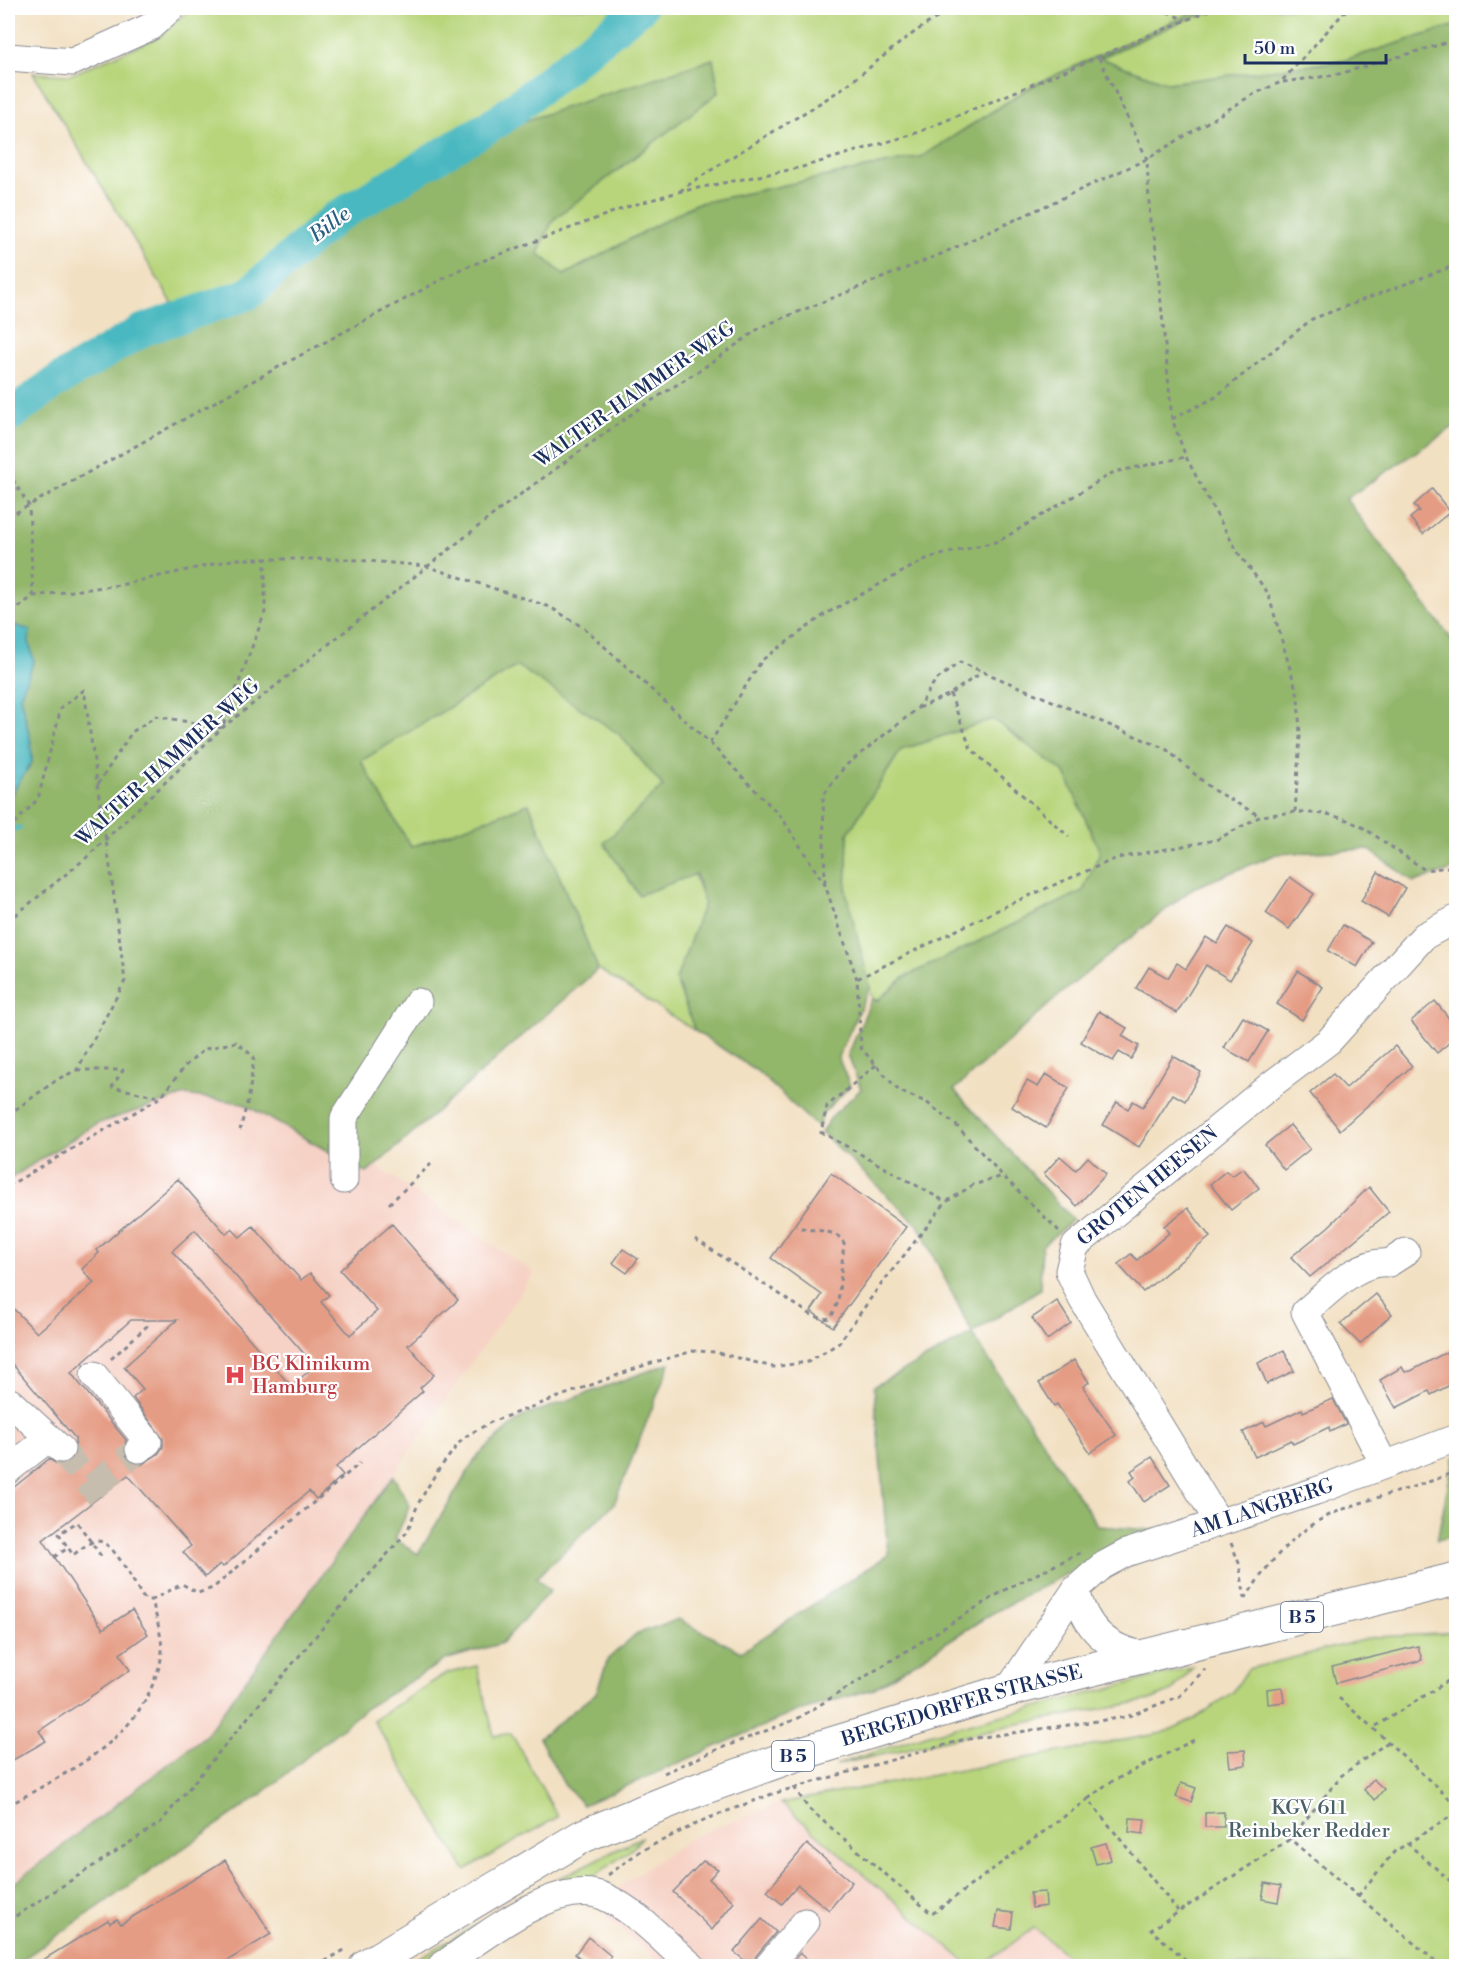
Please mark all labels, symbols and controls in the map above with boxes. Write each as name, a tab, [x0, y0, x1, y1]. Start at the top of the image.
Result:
scale bar	[1245, 27, 1386, 65]
text: 50 m	[1254, 37, 1296, 60]
water label: Bille	[304, 201, 356, 249]
street label: WALTER-HAMMER-WEG	[529, 316, 740, 474]
street label: WALTER-HAMMER-WEG	[70, 674, 265, 853]
street label: GROTEN HEESEN	[1072, 1121, 1223, 1251]
place label: BG Klinikum Hamburg	[251, 1352, 371, 1400]
hospital icon: BG Klinikum Hamburg	[223, 1363, 247, 1387]
street label: AM LANGBERG	[1187, 1473, 1337, 1544]
road number: B 5	[1281, 1602, 1323, 1632]
street label: BERGEDORFER STRASSE	[837, 1660, 1085, 1753]
road number: B 5	[772, 1741, 814, 1771]
park label: KGV 611 Reinbeker Redder	[1228, 1796, 1390, 1844]

